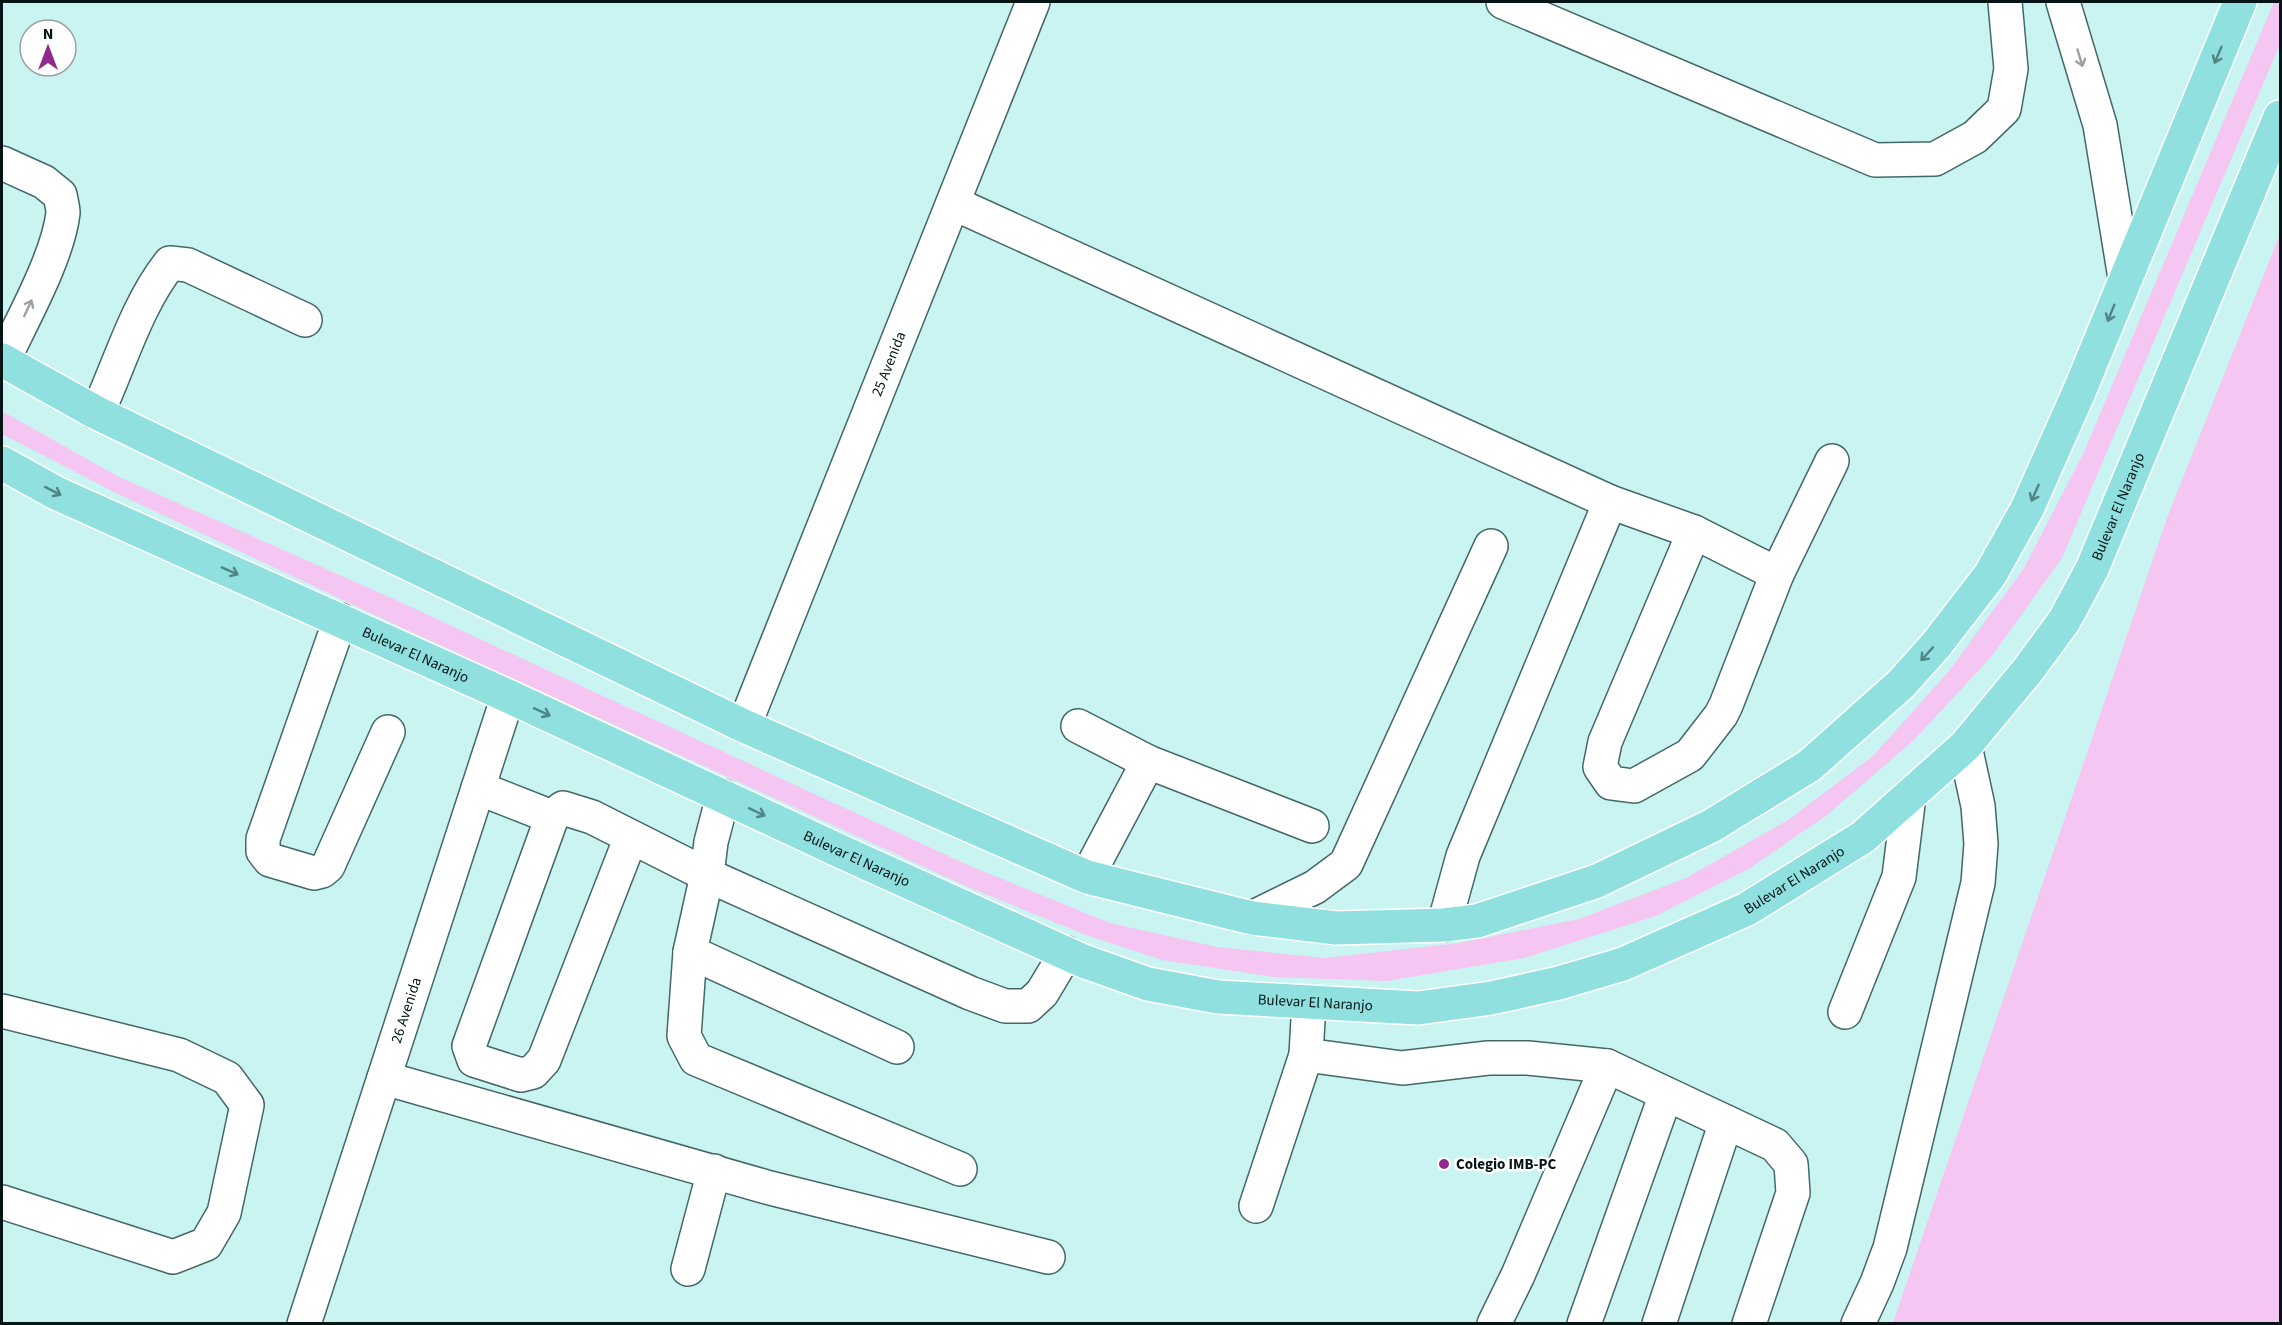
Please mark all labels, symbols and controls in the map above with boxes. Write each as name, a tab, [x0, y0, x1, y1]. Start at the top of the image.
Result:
north arrow	[18, 18, 78, 78]
text: N	[43, 23, 53, 45]
one-way arrow	[2212, 46, 2223, 64]
one-way arrow	[2075, 48, 2086, 67]
one-way arrow	[22, 299, 34, 317]
one-way arrow	[2105, 303, 2116, 322]
street label: 25 Avenida	[867, 328, 911, 400]
street label: Bulevar El Naranjo	[2087, 449, 2150, 564]
one-way arrow	[2028, 483, 2040, 501]
one-way arrow	[44, 485, 61, 497]
one-way arrow	[221, 566, 239, 578]
street label: Bulevar El Naranjo	[358, 622, 472, 688]
one-way arrow	[1920, 647, 1934, 662]
one-way arrow	[533, 706, 551, 718]
one-way arrow	[748, 806, 766, 818]
street label: Bulevar El Naranjo	[800, 825, 913, 892]
street label: Bulevar El Naranjo	[1740, 841, 1849, 920]
street label: 26 Avenida	[386, 975, 427, 1046]
street label: Bulevar El Naranjo	[1257, 989, 1373, 1017]
place label: Colegio IMB-PC	[1456, 1154, 1556, 1175]
marker: Colegio IMB-PC	[1437, 1157, 1451, 1171]

